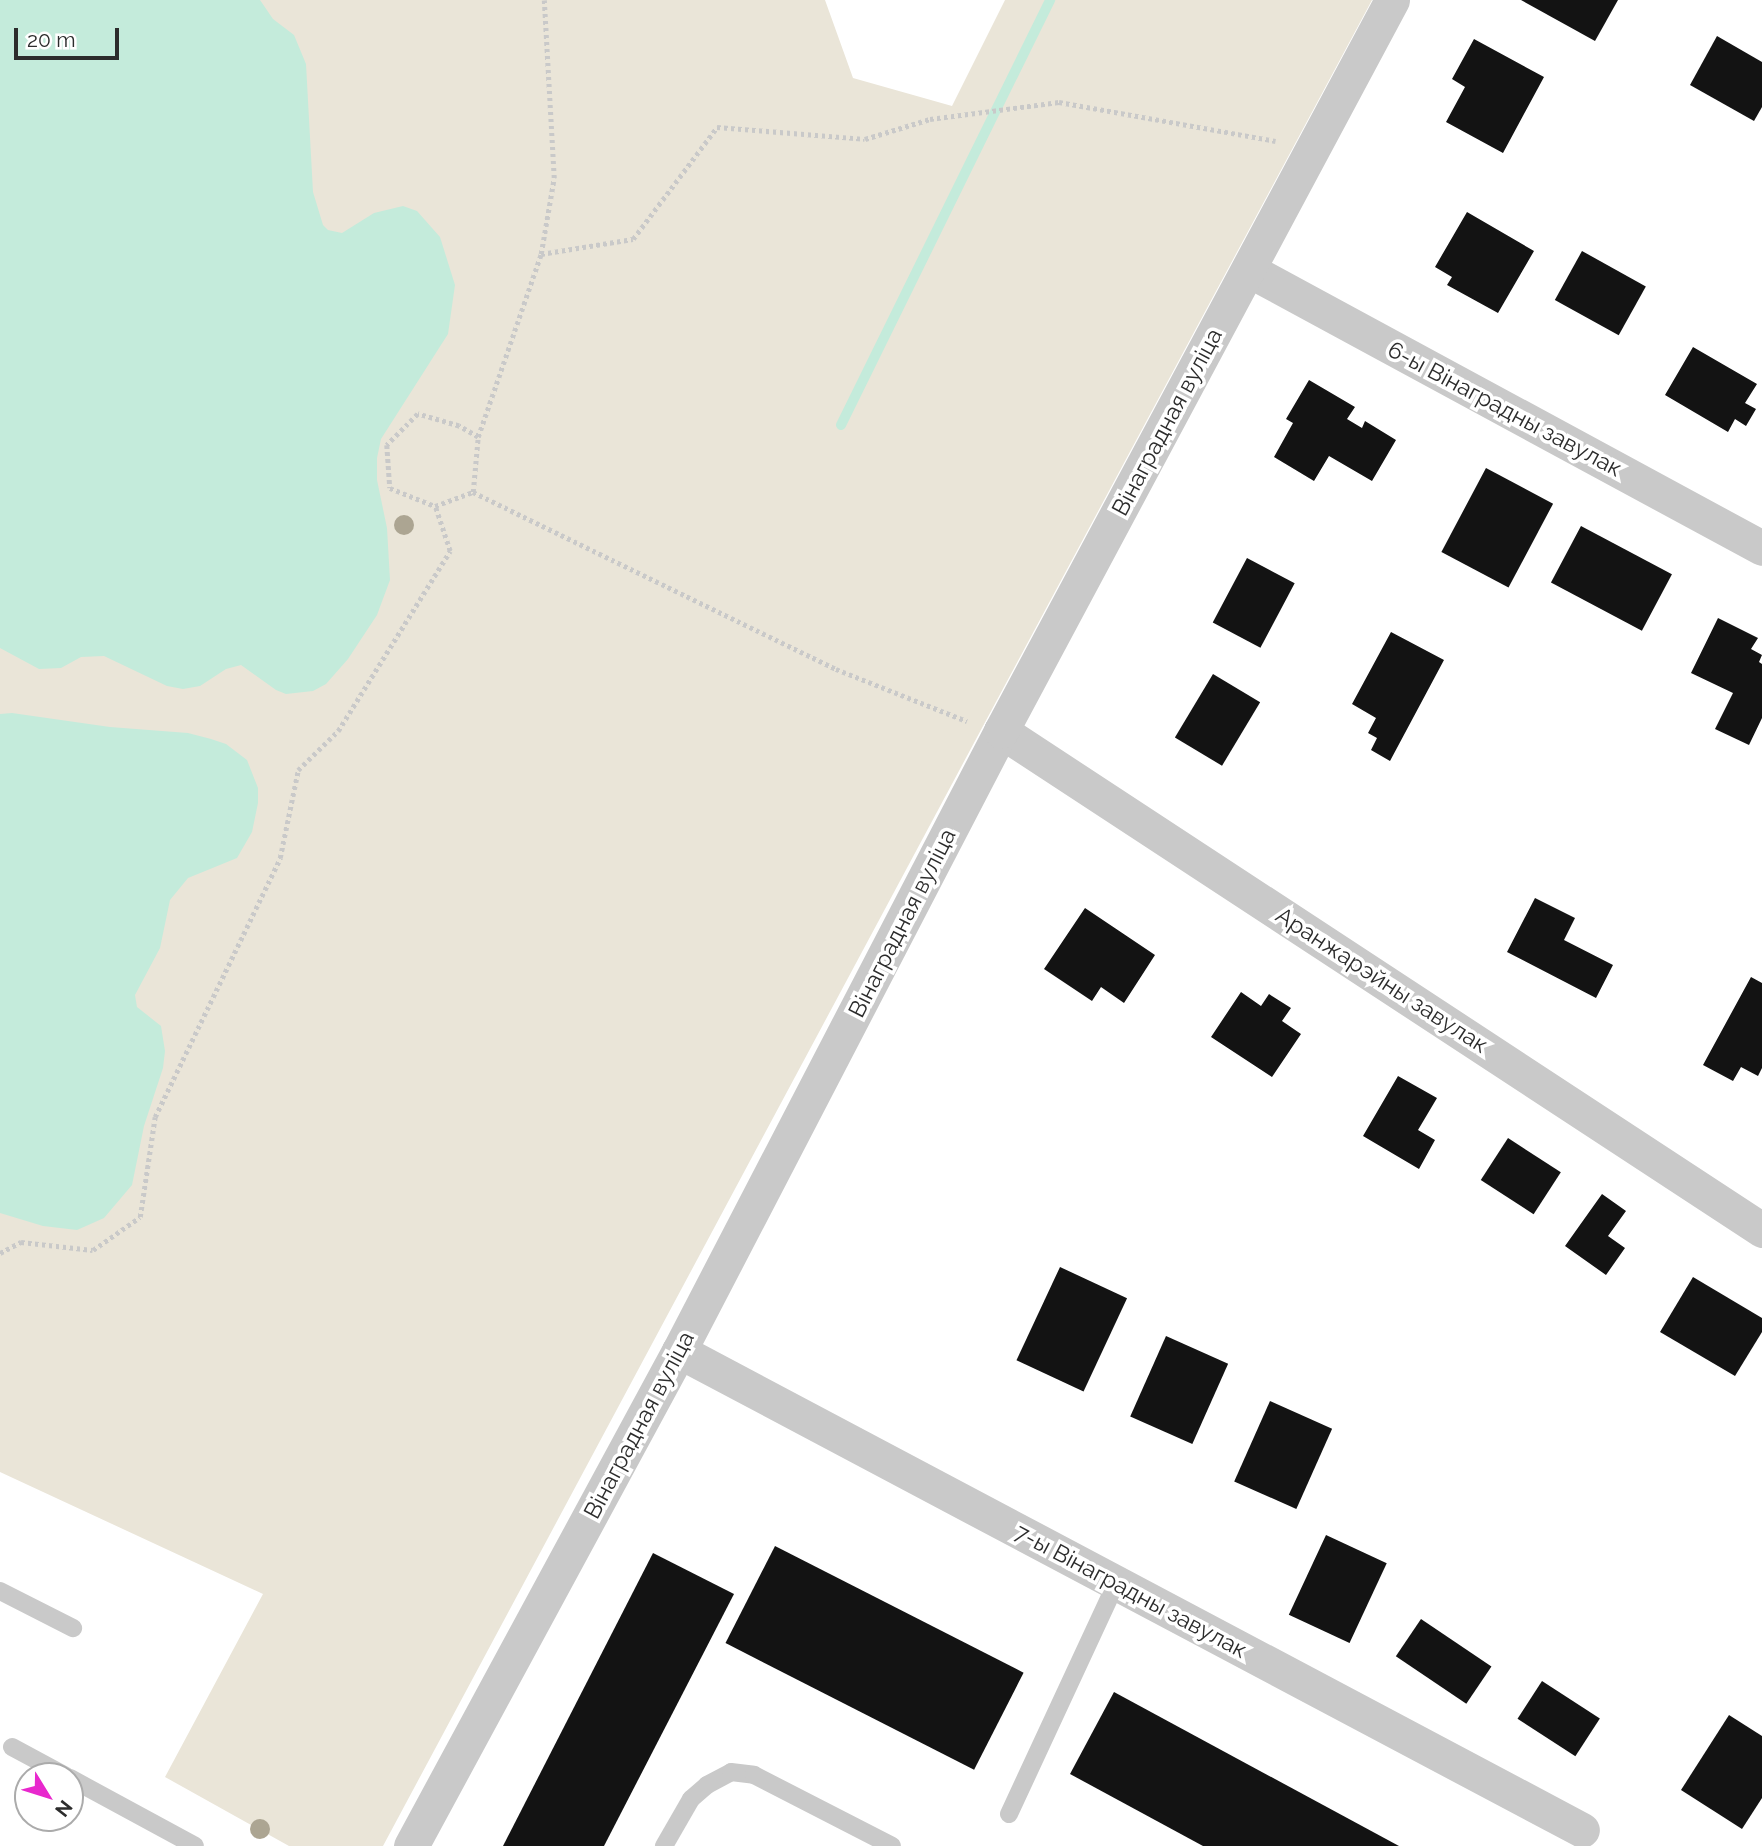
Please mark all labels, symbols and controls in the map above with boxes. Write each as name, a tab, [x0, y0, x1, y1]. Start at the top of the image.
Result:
scale bar	[18, 14, 122, 58]
text: 20 m	[27, 27, 75, 52]
street label: Вінаградная вуліца	[1106, 324, 1228, 520]
street label: 6-ы Вінаградны завулак	[1383, 336, 1627, 482]
street label: Вінаградная вуліца	[842, 824, 962, 1022]
street label: Аранжарэйны завулак	[1271, 901, 1493, 1059]
street label: Вінаградная вуліца	[578, 1327, 700, 1523]
street label: 7-ы Вінаградны завулак	[1010, 1518, 1252, 1664]
north arrow	[14, 1762, 84, 1832]
text: N	[51, 1796, 77, 1821]

